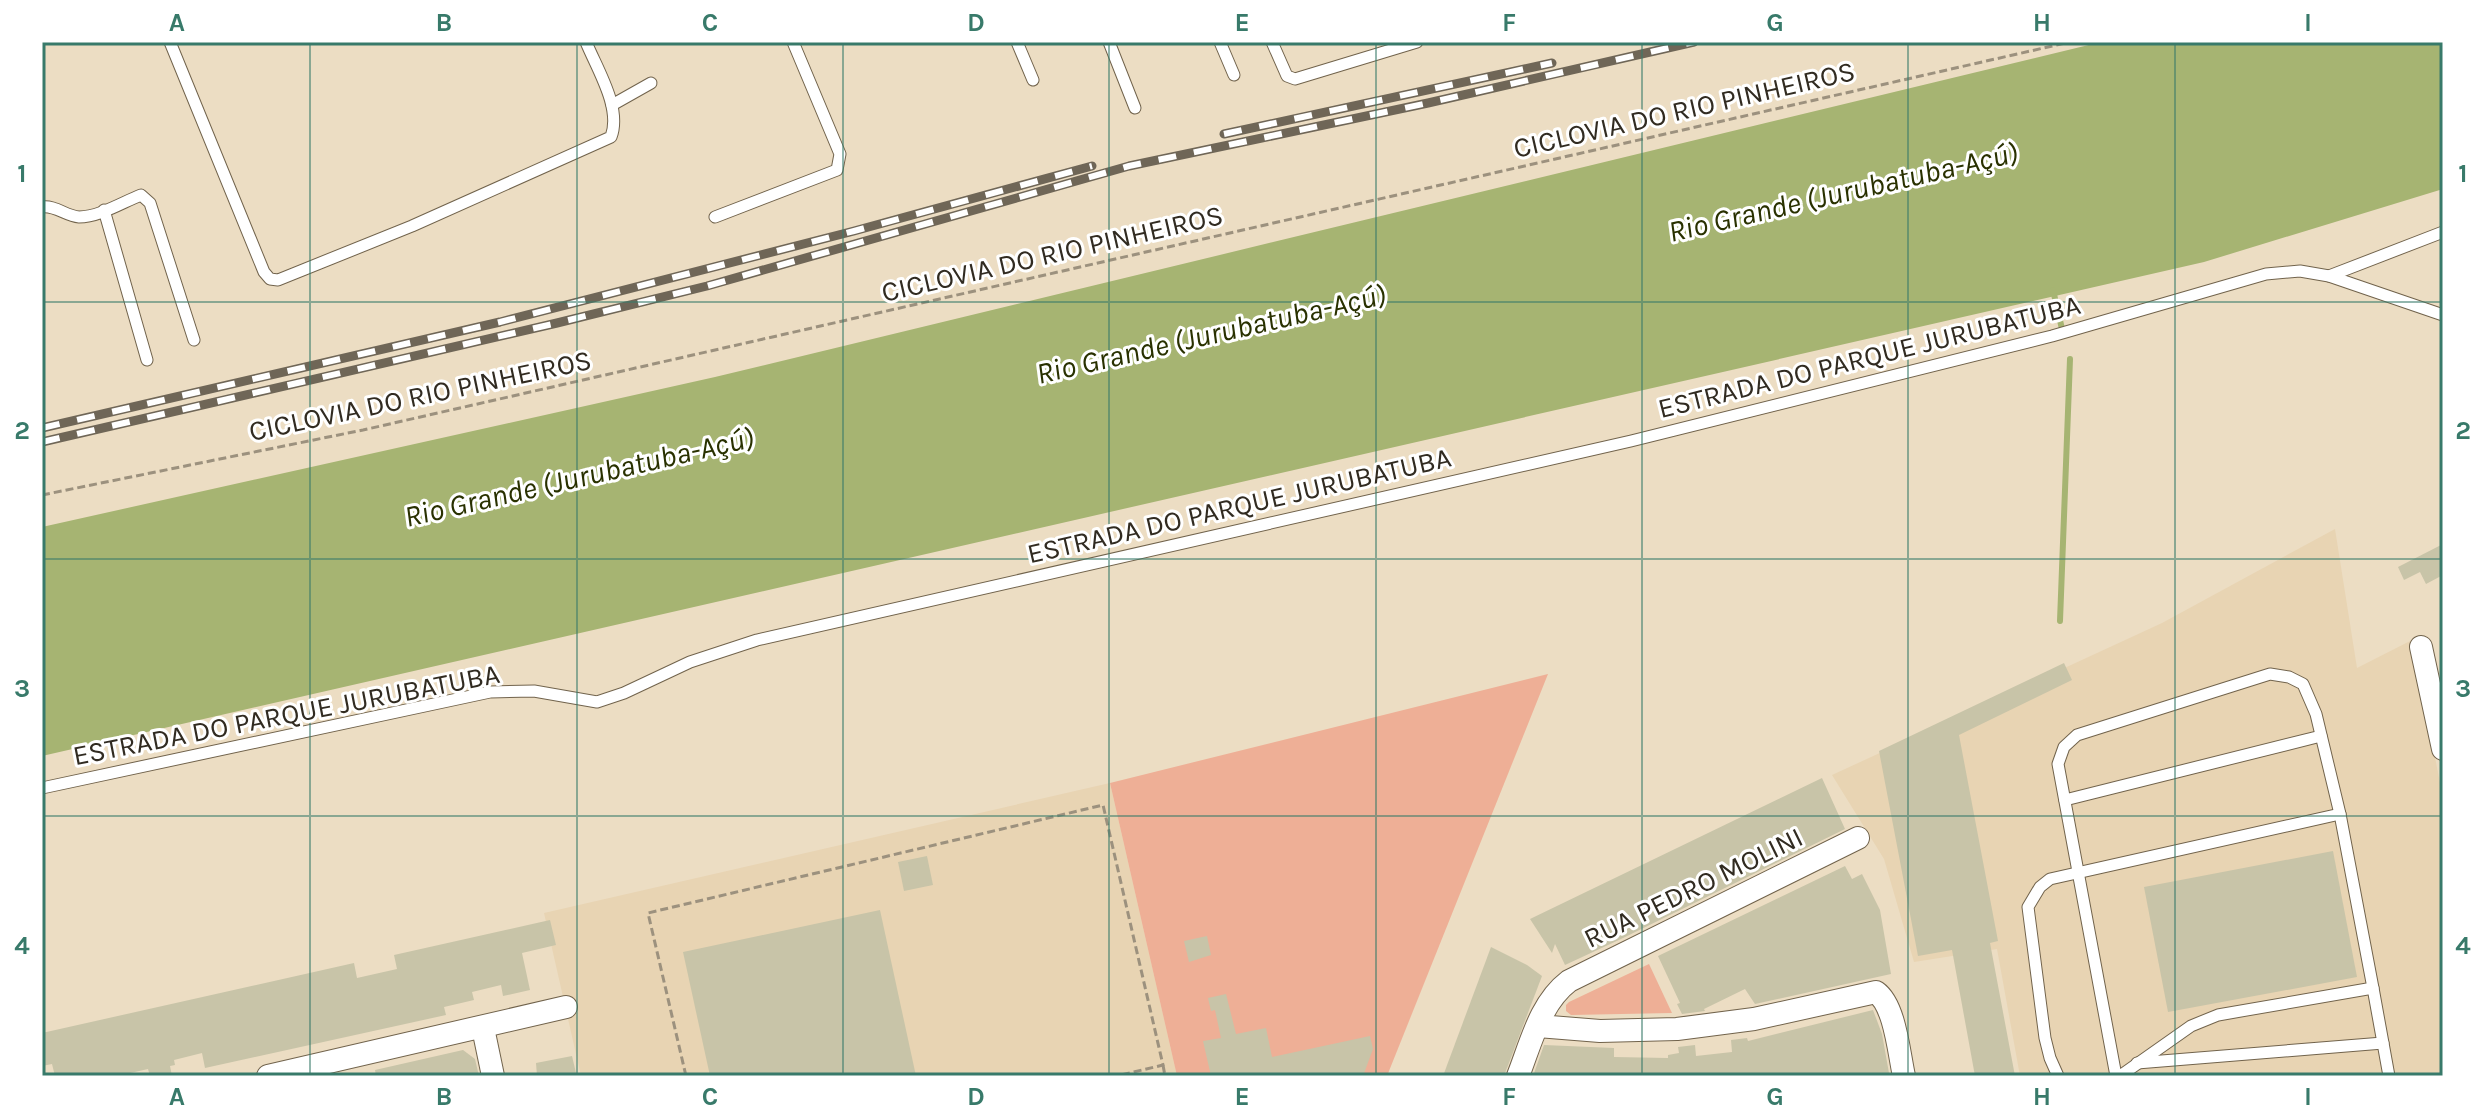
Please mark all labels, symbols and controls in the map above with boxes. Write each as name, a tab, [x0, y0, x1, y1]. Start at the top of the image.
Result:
text: A	[169, 7, 185, 38]
text: B	[436, 7, 452, 38]
text: C	[702, 7, 718, 38]
text: D	[967, 7, 985, 38]
text: E	[1234, 7, 1250, 38]
text: F	[1502, 7, 1516, 38]
text: G	[1766, 7, 1784, 38]
text: H	[2033, 7, 2051, 38]
text: I	[2304, 7, 2312, 38]
street label: CICLOVIA DO RIO PINHEIROS	[1510, 54, 1858, 165]
water label: Rio Grande (Jurubatuba-Açú)	[1665, 134, 2021, 250]
text: 1	[17, 158, 27, 189]
text: 1	[2458, 158, 2468, 189]
street label: CICLOVIA DO RIO PINHEIROS	[878, 198, 1226, 309]
water label: Rio Grande (Jurubatuba-Açú)	[1033, 276, 1389, 392]
street label: ESTRADA DO PARQUE JURUBATUBA	[1655, 288, 2084, 425]
street label: CICLOVIA DO RIO PINHEIROS	[246, 343, 594, 448]
text: 2	[14, 415, 30, 446]
text: 2	[2455, 415, 2471, 446]
water label: Rio Grande (Jurubatuba-Açú)	[401, 419, 757, 535]
street label: ESTRADA DO PARQUE JURUBATUBA	[1024, 441, 1454, 570]
street label: ESTRADA DO PARQUE JURUBATUBA	[70, 657, 502, 772]
text: 3	[14, 673, 30, 704]
text: 3	[2455, 673, 2471, 704]
street label: RUA PEDRO MOLINI	[1578, 820, 1808, 955]
text: 4	[14, 930, 30, 961]
text: 4	[2455, 930, 2471, 961]
text: A	[169, 1081, 185, 1112]
text: B	[436, 1081, 452, 1112]
text: C	[702, 1081, 718, 1112]
text: D	[967, 1081, 985, 1112]
text: E	[1234, 1081, 1250, 1112]
text: F	[1502, 1081, 1516, 1112]
text: G	[1766, 1081, 1784, 1112]
text: H	[2033, 1081, 2051, 1112]
text: I	[2304, 1081, 2312, 1112]

